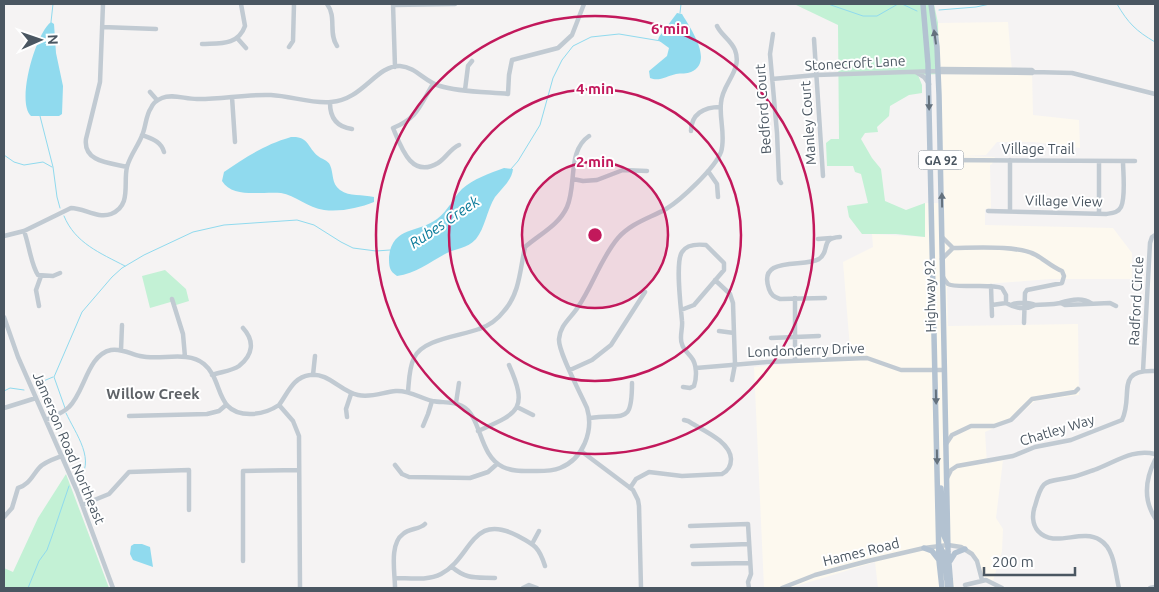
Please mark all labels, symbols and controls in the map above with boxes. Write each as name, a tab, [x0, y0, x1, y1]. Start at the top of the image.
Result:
north arrow	[15, 15, 65, 65]
text: 6 min	[651, 20, 689, 37]
one-way arrow	[931, 29, 939, 45]
text: N	[45, 34, 61, 45]
street label: Stonecroft Lane	[804, 52, 906, 74]
street label: Bedford Court	[752, 63, 774, 155]
text: 4 min	[576, 80, 614, 97]
street label: Manley Court	[797, 80, 819, 166]
one-way arrow	[925, 95, 933, 111]
street label: Village Trail	[1001, 141, 1075, 157]
road number: GA 92	[918, 150, 964, 170]
text: 2 min	[576, 153, 614, 170]
one-way arrow	[937, 191, 945, 207]
water label: Rubes Creek	[406, 192, 482, 252]
street label: Village View	[1025, 192, 1103, 210]
centre of rings	[586, 226, 604, 244]
street label: Radford Circle	[1126, 256, 1146, 346]
street label: Highway 92	[921, 259, 939, 333]
street label: Londonderry Drive	[747, 340, 865, 360]
street label: Jamerson Road Northeast	[30, 370, 109, 527]
district label: Willow Creek	[106, 385, 200, 402]
one-way arrow	[932, 389, 940, 405]
street label: Chatley Way	[1018, 411, 1096, 449]
one-way arrow	[933, 450, 941, 466]
street label: Hames Road	[821, 535, 901, 569]
scale bar	[984, 544, 1075, 576]
text: 200 m	[992, 553, 1034, 570]

